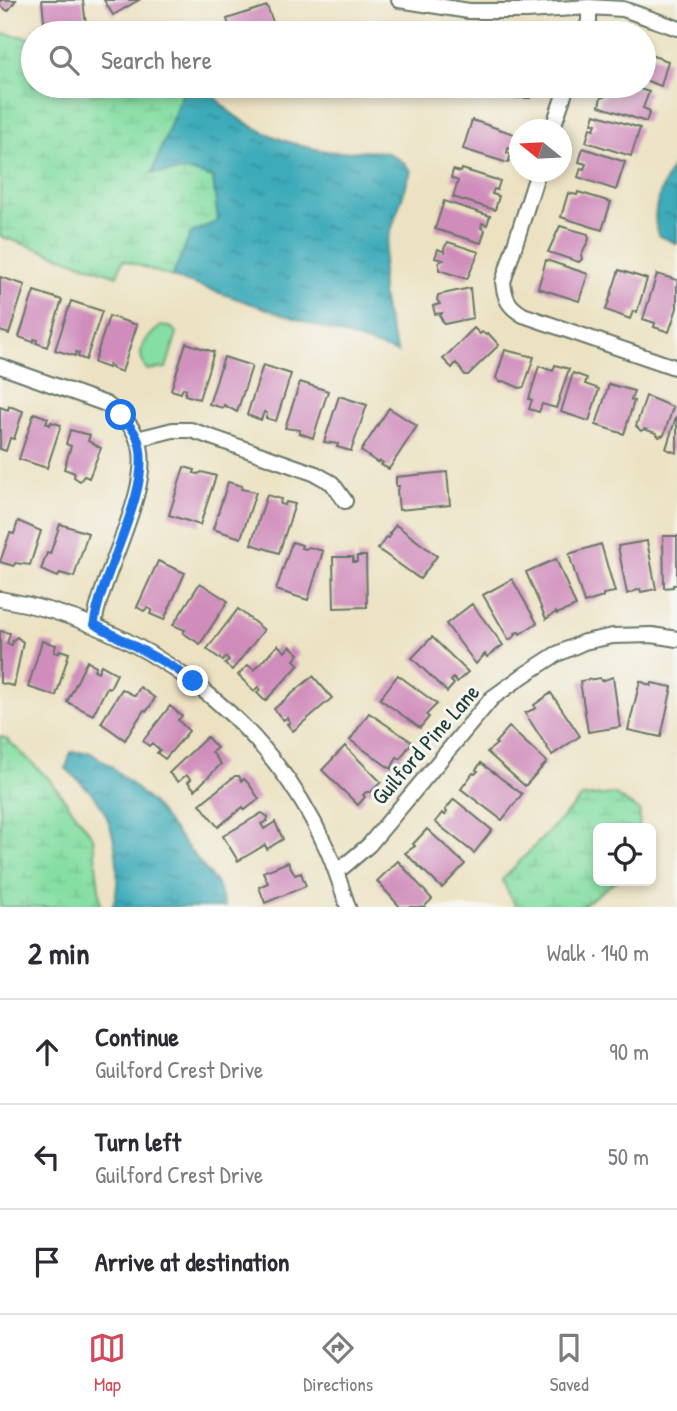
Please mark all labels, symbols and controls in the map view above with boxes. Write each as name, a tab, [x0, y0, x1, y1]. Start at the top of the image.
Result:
search box	[21, 21, 656, 98]
icon: search	[45, 41, 83, 79]
text: Search here	[101, 42, 212, 77]
north arrow	[509, 119, 572, 182]
route start	[105, 399, 136, 430]
route end	[177, 665, 208, 696]
street label: Guilford Pine Lane	[364, 677, 486, 811]
map controls	[593, 823, 656, 886]
button: locate	[593, 823, 656, 886]
text: 2 min	[28, 933, 90, 973]
text: Walk · 140 m	[547, 937, 649, 968]
text: Continue	[95, 1019, 179, 1054]
icon: ahead	[28, 1033, 66, 1071]
text: 90 m	[609, 1036, 649, 1067]
text: Guilford Crest Drive	[95, 1054, 263, 1085]
text: Turn left	[95, 1124, 181, 1159]
icon: left	[28, 1138, 66, 1176]
text: 50 m	[608, 1141, 649, 1172]
text: Guilford Crest Drive	[95, 1159, 263, 1190]
icon: arrive	[28, 1243, 66, 1281]
text: Arrive at destination	[95, 1244, 290, 1279]
tab: Map	[88, 1329, 126, 1397]
tab: Directions	[303, 1329, 373, 1397]
tab: Saved	[550, 1329, 589, 1397]

